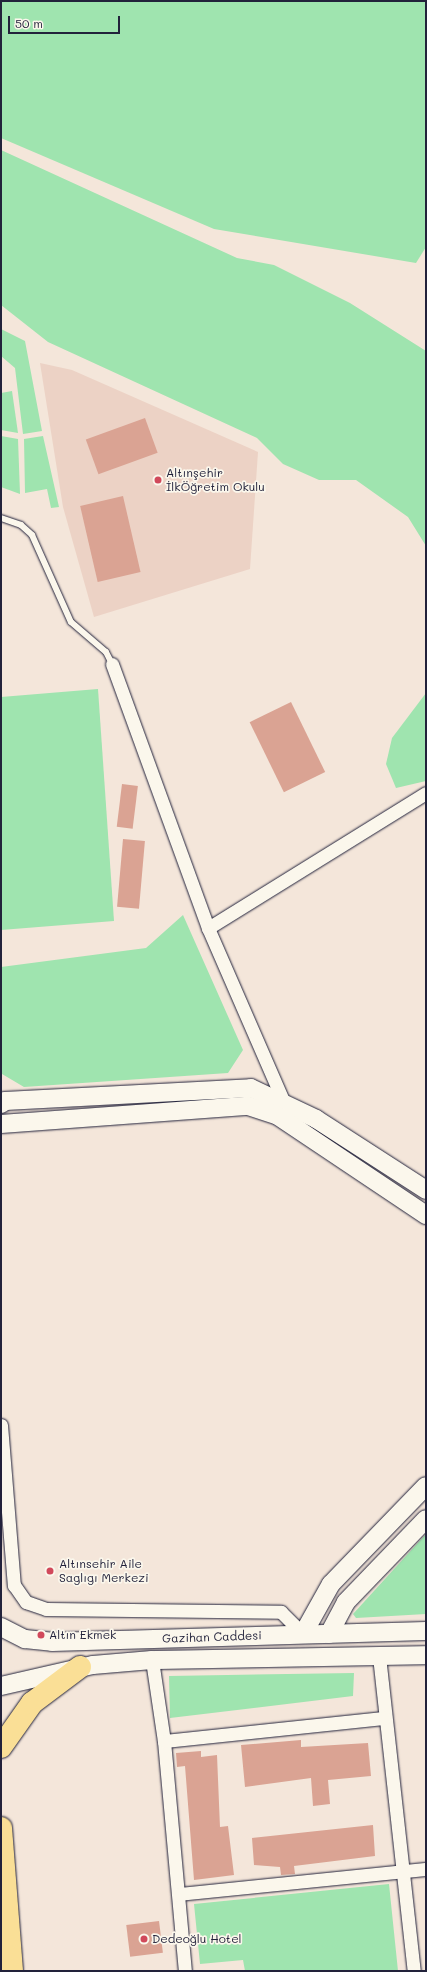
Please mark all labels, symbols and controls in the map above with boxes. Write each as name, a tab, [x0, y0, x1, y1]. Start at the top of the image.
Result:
scale bar	[10, 8, 122, 34]
text: 50 m	[15, 15, 43, 31]
place label: Altınşehir İlkÖğretim Okulu	[166, 466, 265, 494]
marker: Altınşehir İlkÖğretim Okulu	[153, 475, 163, 485]
place label: Altınsehir Aile Saglıgı Merkezi	[59, 1557, 149, 1585]
marker: Altınsehir Aile Saglıgı Merkezi	[44, 1565, 56, 1577]
place label: Altın Ekmek	[49, 1628, 116, 1642]
street label: Gazihan Caddesi	[162, 1628, 262, 1646]
marker: Altın Ekmek	[36, 1630, 46, 1640]
place label: Dedeoğlu Hotel	[152, 1932, 242, 1946]
marker: Dedeoğlu Hotel	[139, 1934, 149, 1944]

